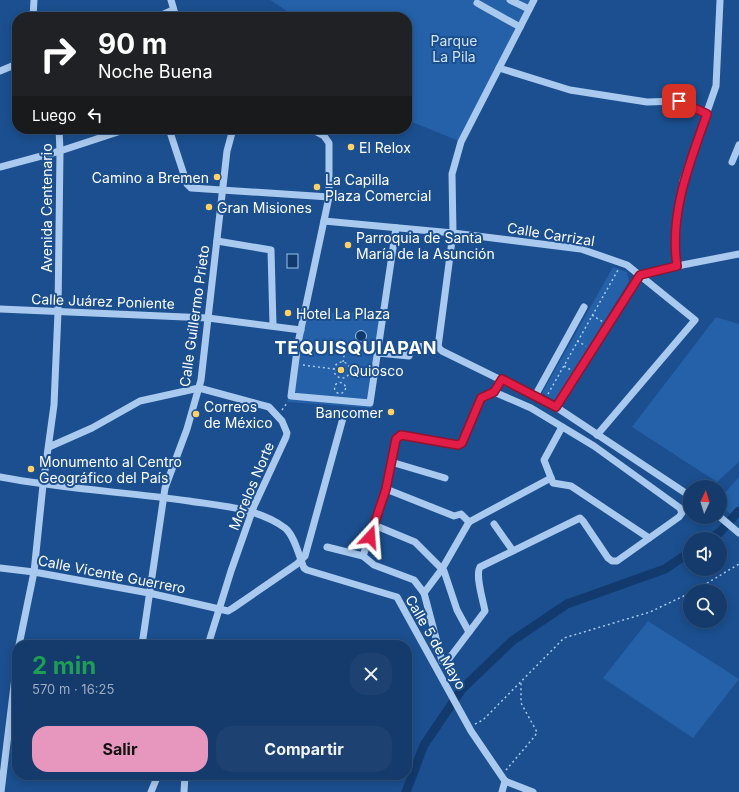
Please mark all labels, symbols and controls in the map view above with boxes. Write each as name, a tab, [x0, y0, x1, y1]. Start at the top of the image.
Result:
text: 90 m	[98, 27, 167, 61]
icon: right	[32, 28, 84, 80]
park label: Parque La Pila	[431, 32, 477, 65]
text: Noche Buena	[98, 61, 213, 82]
pin	[662, 84, 696, 118]
icon: arrive	[668, 90, 690, 112]
icon: left	[84, 104, 106, 126]
text: Luego	[32, 106, 76, 125]
place label: El Relox	[359, 139, 411, 156]
marker: El Relox	[346, 142, 356, 152]
street label: Avenida Centenario	[38, 143, 55, 273]
place label: Camino a Bremen	[92, 169, 209, 186]
place label: La Capilla Plaza Comercial	[325, 171, 431, 204]
marker: Camino a Bremen	[212, 172, 222, 182]
marker: La Capilla Plaza Comercial	[312, 182, 322, 192]
place label: Gran Misiones	[217, 199, 312, 216]
marker: Gran Misiones	[204, 202, 214, 212]
street label: Calle Carrizal	[506, 219, 596, 249]
place label: Parroquia de Santa María de la Asunción	[356, 229, 495, 262]
marker: Parroquia de Santa María de la Asunción	[343, 240, 353, 250]
street label: Calle Guillermo Prieto	[176, 244, 212, 388]
street label: Calle Juárez Poniente	[31, 290, 175, 312]
place label: Hotel La Plaza	[296, 305, 390, 322]
marker: Hotel La Plaza	[283, 308, 293, 318]
district label: TEQUISQUIAPAN	[275, 337, 437, 358]
place label: Quiosco	[349, 362, 404, 379]
marker: Quiosco	[336, 365, 346, 375]
place label: Correos de México	[204, 398, 273, 431]
place label: Bancomer	[316, 404, 383, 421]
marker: Bancomer	[386, 407, 396, 417]
marker: Correos de México	[191, 409, 201, 419]
street label: Morelos Norte	[225, 439, 277, 533]
place label: Monumento al Centro Geográfico del País	[39, 453, 182, 486]
marker: Monumento al Centro Geográfico del País	[26, 464, 36, 474]
north arrow	[683, 480, 727, 524]
map controls	[683, 480, 727, 628]
position arrow	[349, 516, 391, 558]
button: sound	[683, 532, 727, 576]
street label: Calle Vicente Guerrero	[37, 551, 187, 597]
button: search	[683, 584, 727, 628]
street label: Calle 5 de Mayo	[402, 592, 470, 692]
text: 2 min	[32, 651, 96, 680]
button: close	[350, 653, 392, 695]
text: 570 m · 16:25	[32, 681, 114, 697]
button: Salir	[32, 726, 208, 772]
button: Compartir	[216, 726, 392, 772]

